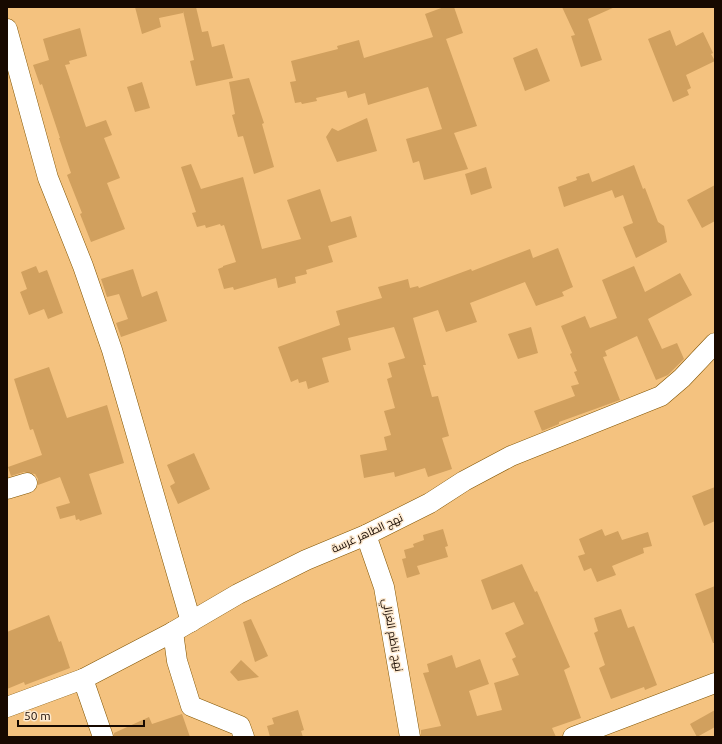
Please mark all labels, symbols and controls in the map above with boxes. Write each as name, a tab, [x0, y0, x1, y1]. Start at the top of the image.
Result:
street label: نهج الطاهر غرسة	[330, 511, 405, 557]
street label: نهج ناظم الغزالي	[378, 597, 405, 673]
scale bar	[18, 702, 144, 728]
text: 50 m	[24, 709, 51, 722]

